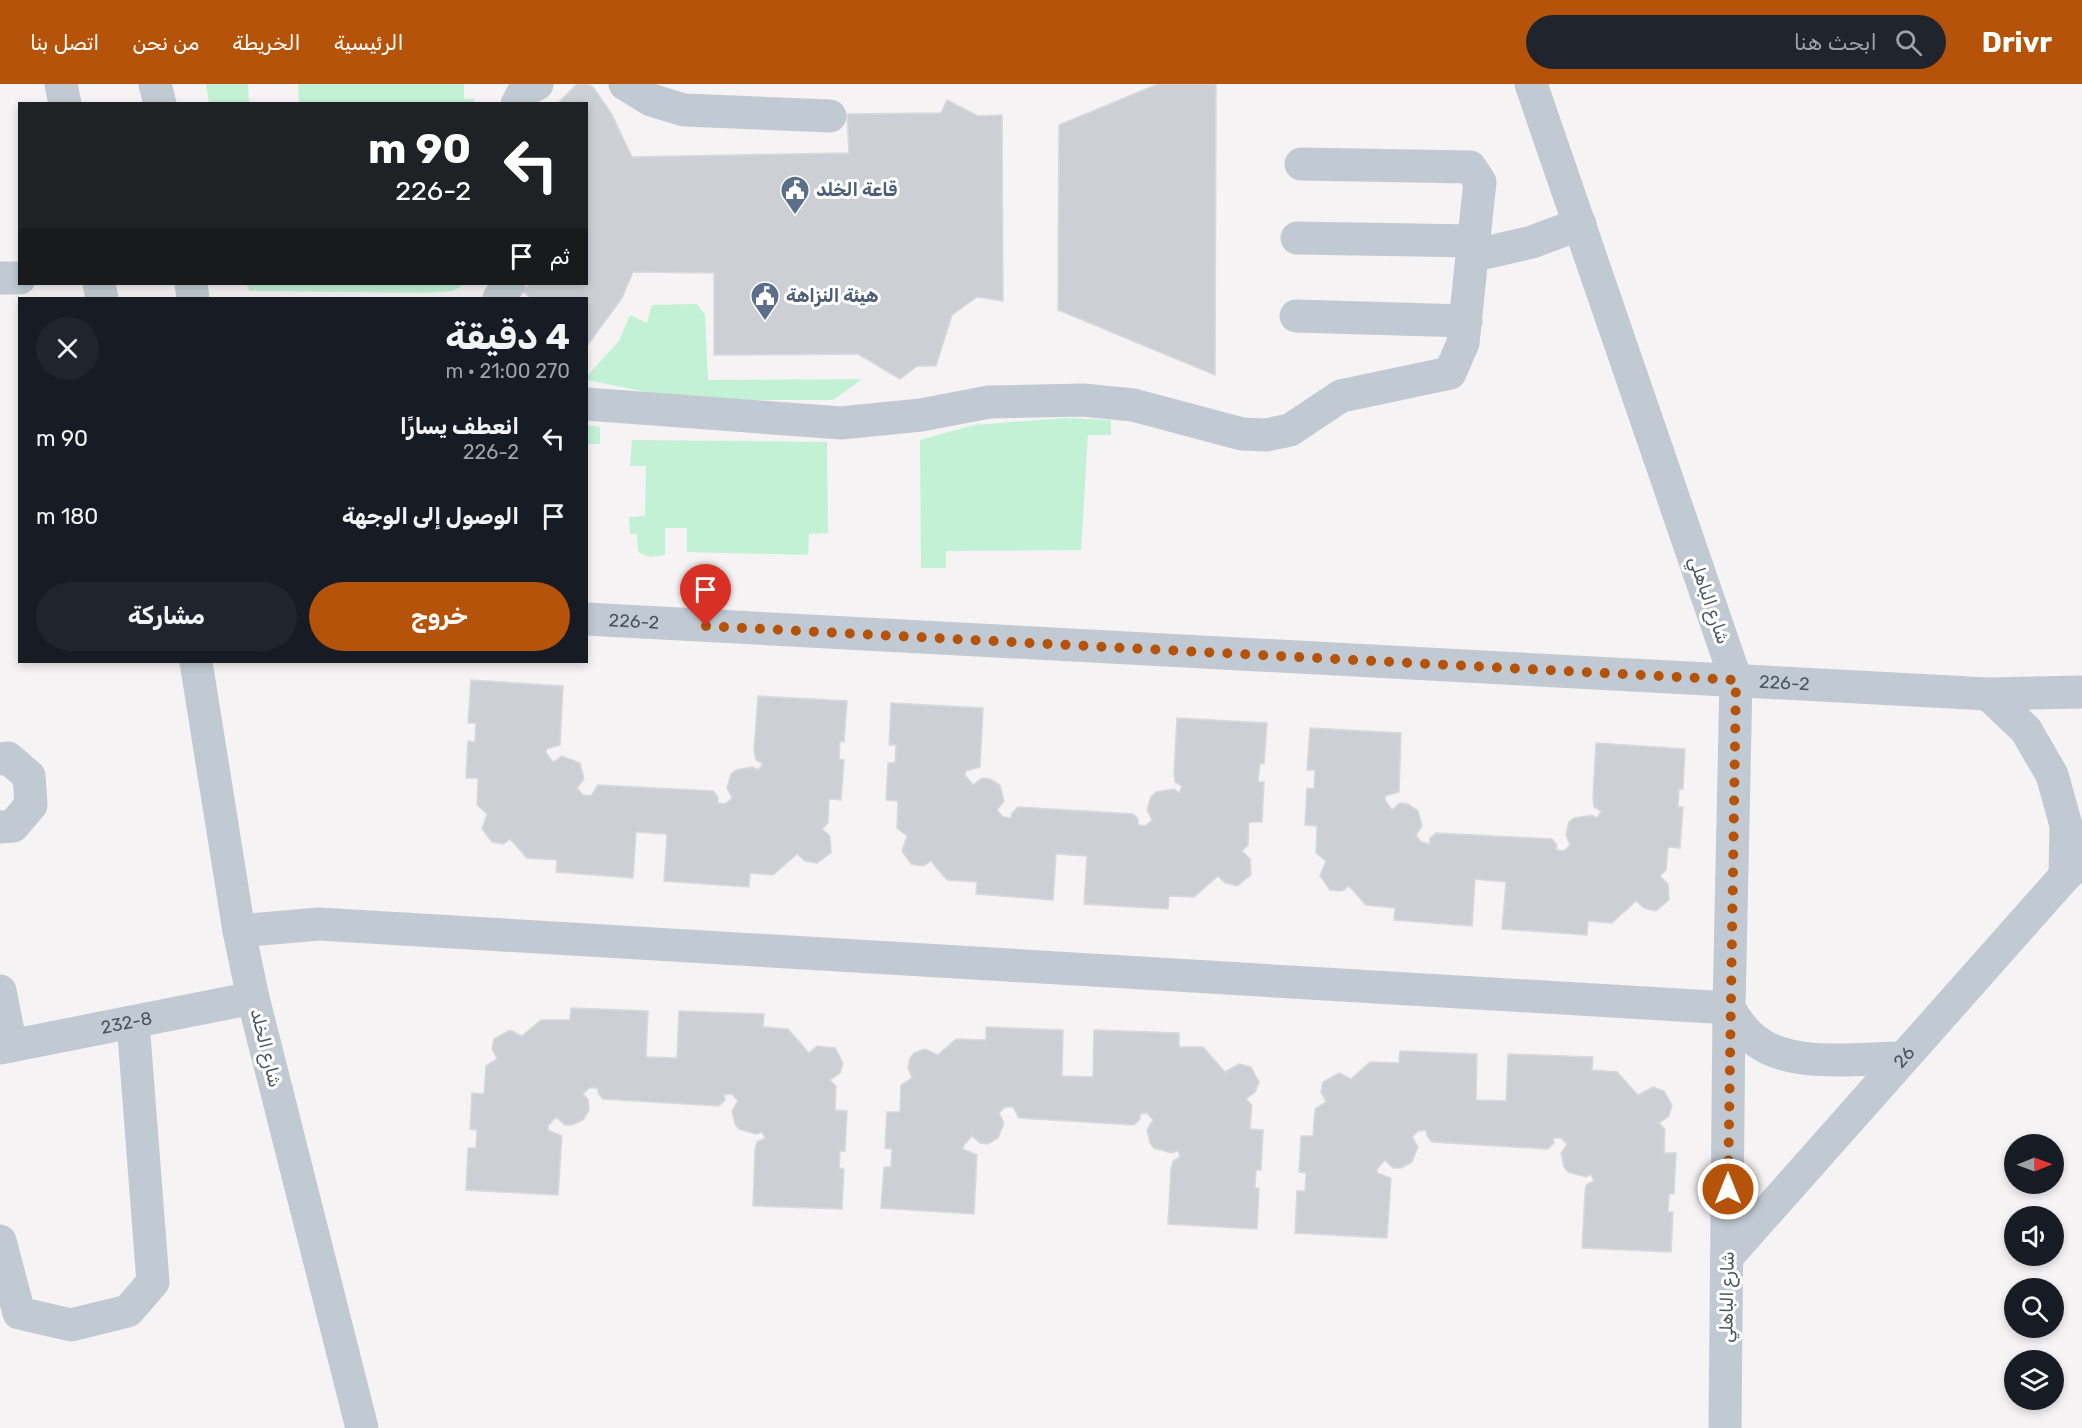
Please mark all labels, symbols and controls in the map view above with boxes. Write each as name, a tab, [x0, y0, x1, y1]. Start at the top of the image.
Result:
search box	[1526, 15, 1946, 69]
icon: search	[1892, 26, 1925, 59]
text: Drivr	[1982, 26, 2052, 59]
text: ابحث هنا	[1794, 29, 1877, 56]
text: اتصل بنا	[30, 30, 99, 55]
text: من نحن	[132, 30, 199, 55]
text: الخريطة	[232, 30, 301, 55]
text: الرئيسية	[334, 30, 404, 55]
text: 90 m	[368, 124, 471, 174]
icon: left	[492, 126, 570, 204]
public building icon: قاعة الخلد	[779, 174, 811, 216]
text: 226-2	[395, 175, 471, 207]
place label: قاعة الخلد	[816, 179, 897, 201]
icon: arrive	[505, 240, 538, 273]
text: ثم	[550, 243, 570, 270]
public building icon: هيئة النزاهة	[749, 280, 781, 322]
place label: هيئة النزاهة	[786, 285, 879, 307]
text: 4 دقيقة	[445, 315, 570, 358]
button: close	[36, 317, 99, 380]
text: 270 m · 21:00	[445, 359, 570, 383]
text: انعطف يسارًا	[400, 413, 519, 440]
icon: left	[537, 422, 570, 455]
text: 90 m	[36, 425, 88, 452]
text: 226-2	[463, 440, 519, 464]
icon: arrive	[537, 500, 570, 533]
text: 180 m	[36, 503, 98, 530]
text: الوصول إلى الوجهة	[342, 503, 519, 530]
street label: شارع الباهلي	[1682, 553, 1734, 648]
pin	[680, 564, 731, 626]
icon: arrive	[689, 573, 722, 606]
button: مشاركة	[36, 582, 297, 651]
button: خروج	[309, 582, 570, 651]
street label: 226-2	[608, 609, 660, 634]
street label: 226-2	[1758, 671, 1810, 695]
street label: شارع الخلد	[245, 1006, 286, 1090]
street label: 232-8	[99, 1007, 154, 1039]
street label: 26	[1889, 1042, 1920, 1073]
north arrow	[2004, 1134, 2064, 1194]
map controls	[2004, 1134, 2064, 1410]
position arrow	[1696, 1157, 1760, 1221]
button: sound	[2004, 1206, 2064, 1266]
street label: شارع الباهلي	[1715, 1251, 1741, 1343]
button: search	[2004, 1278, 2064, 1338]
button: layers	[2004, 1350, 2064, 1410]

